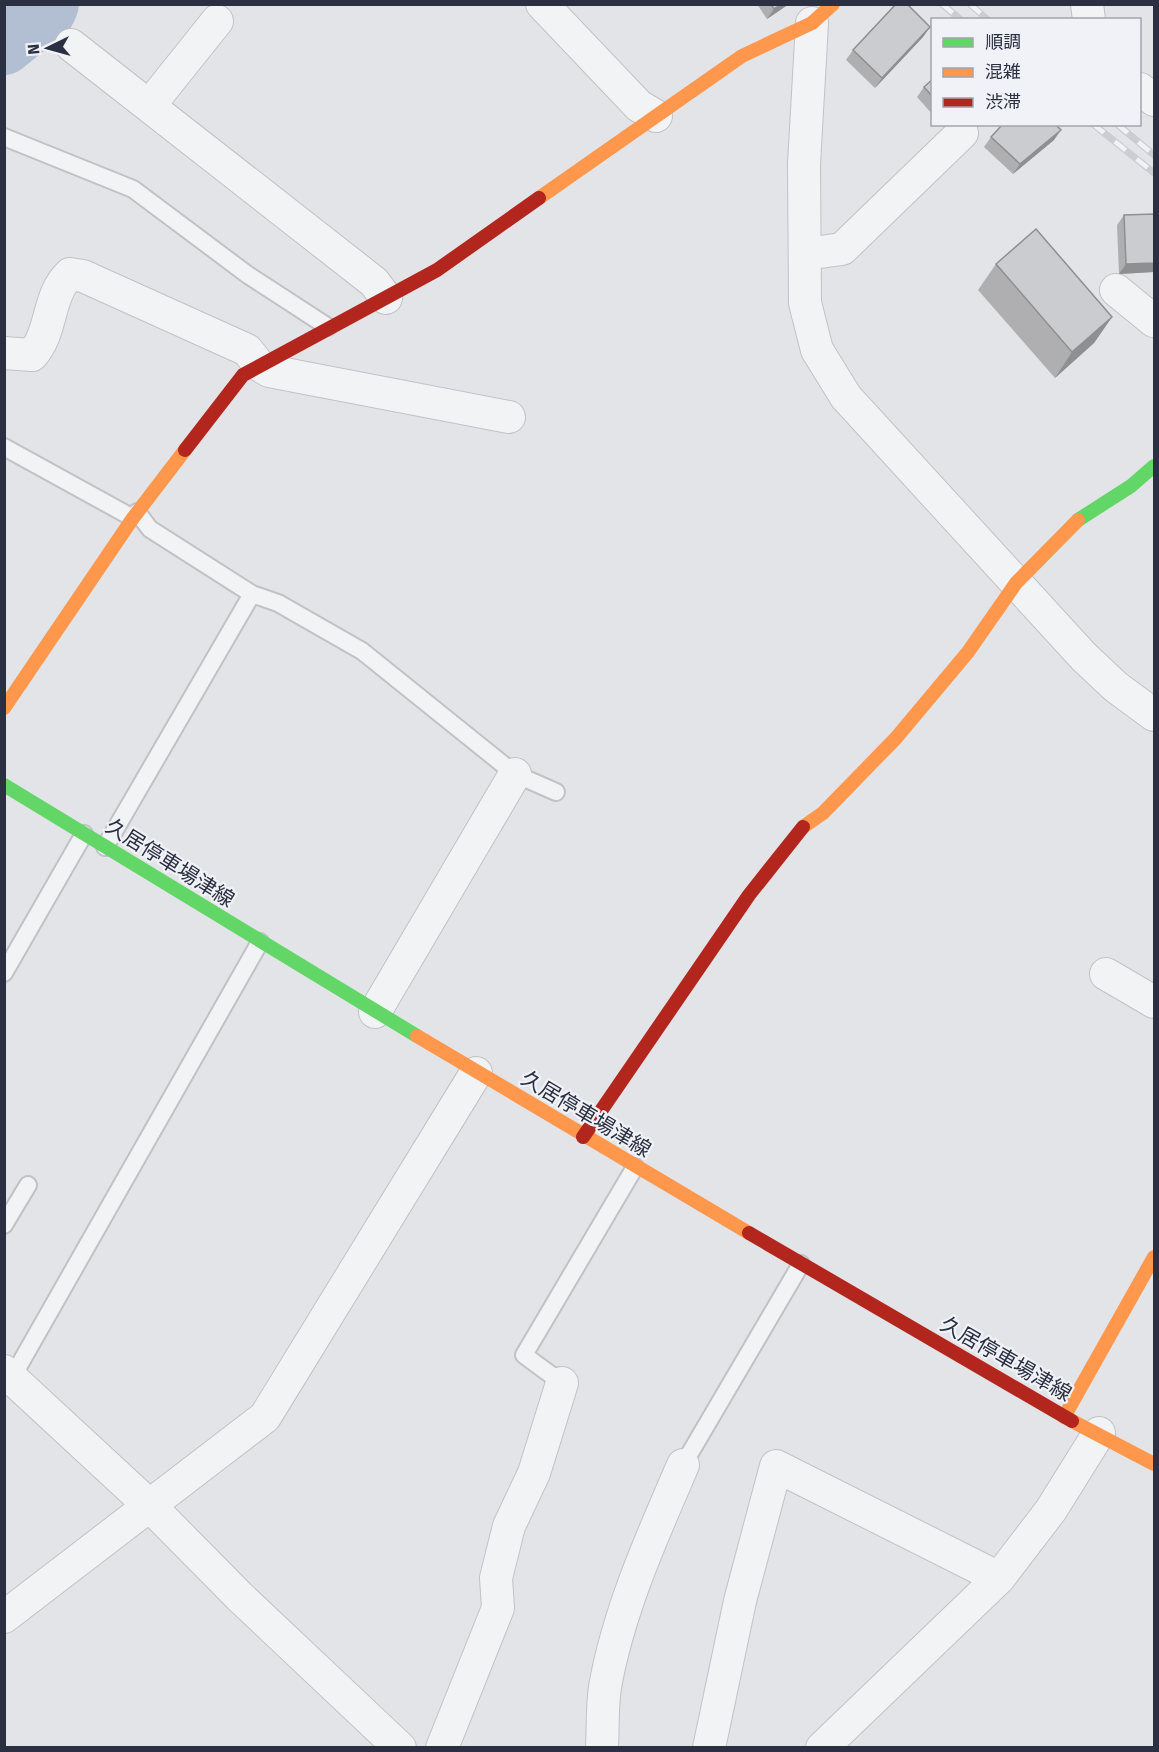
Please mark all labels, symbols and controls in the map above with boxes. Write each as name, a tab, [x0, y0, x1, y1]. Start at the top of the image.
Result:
north arrow	[18, 18, 78, 78]
legend	[931, 18, 1141, 126]
text: 順調	[985, 31, 1021, 53]
text: N	[24, 43, 43, 55]
text: 混雑	[985, 61, 1021, 83]
text: 渋滞	[985, 91, 1021, 113]
street label: 久居停車場津線	[101, 813, 239, 913]
street label: 久居停車場津線	[516, 1065, 656, 1163]
street label: 久居停車場津線	[936, 1311, 1076, 1407]

